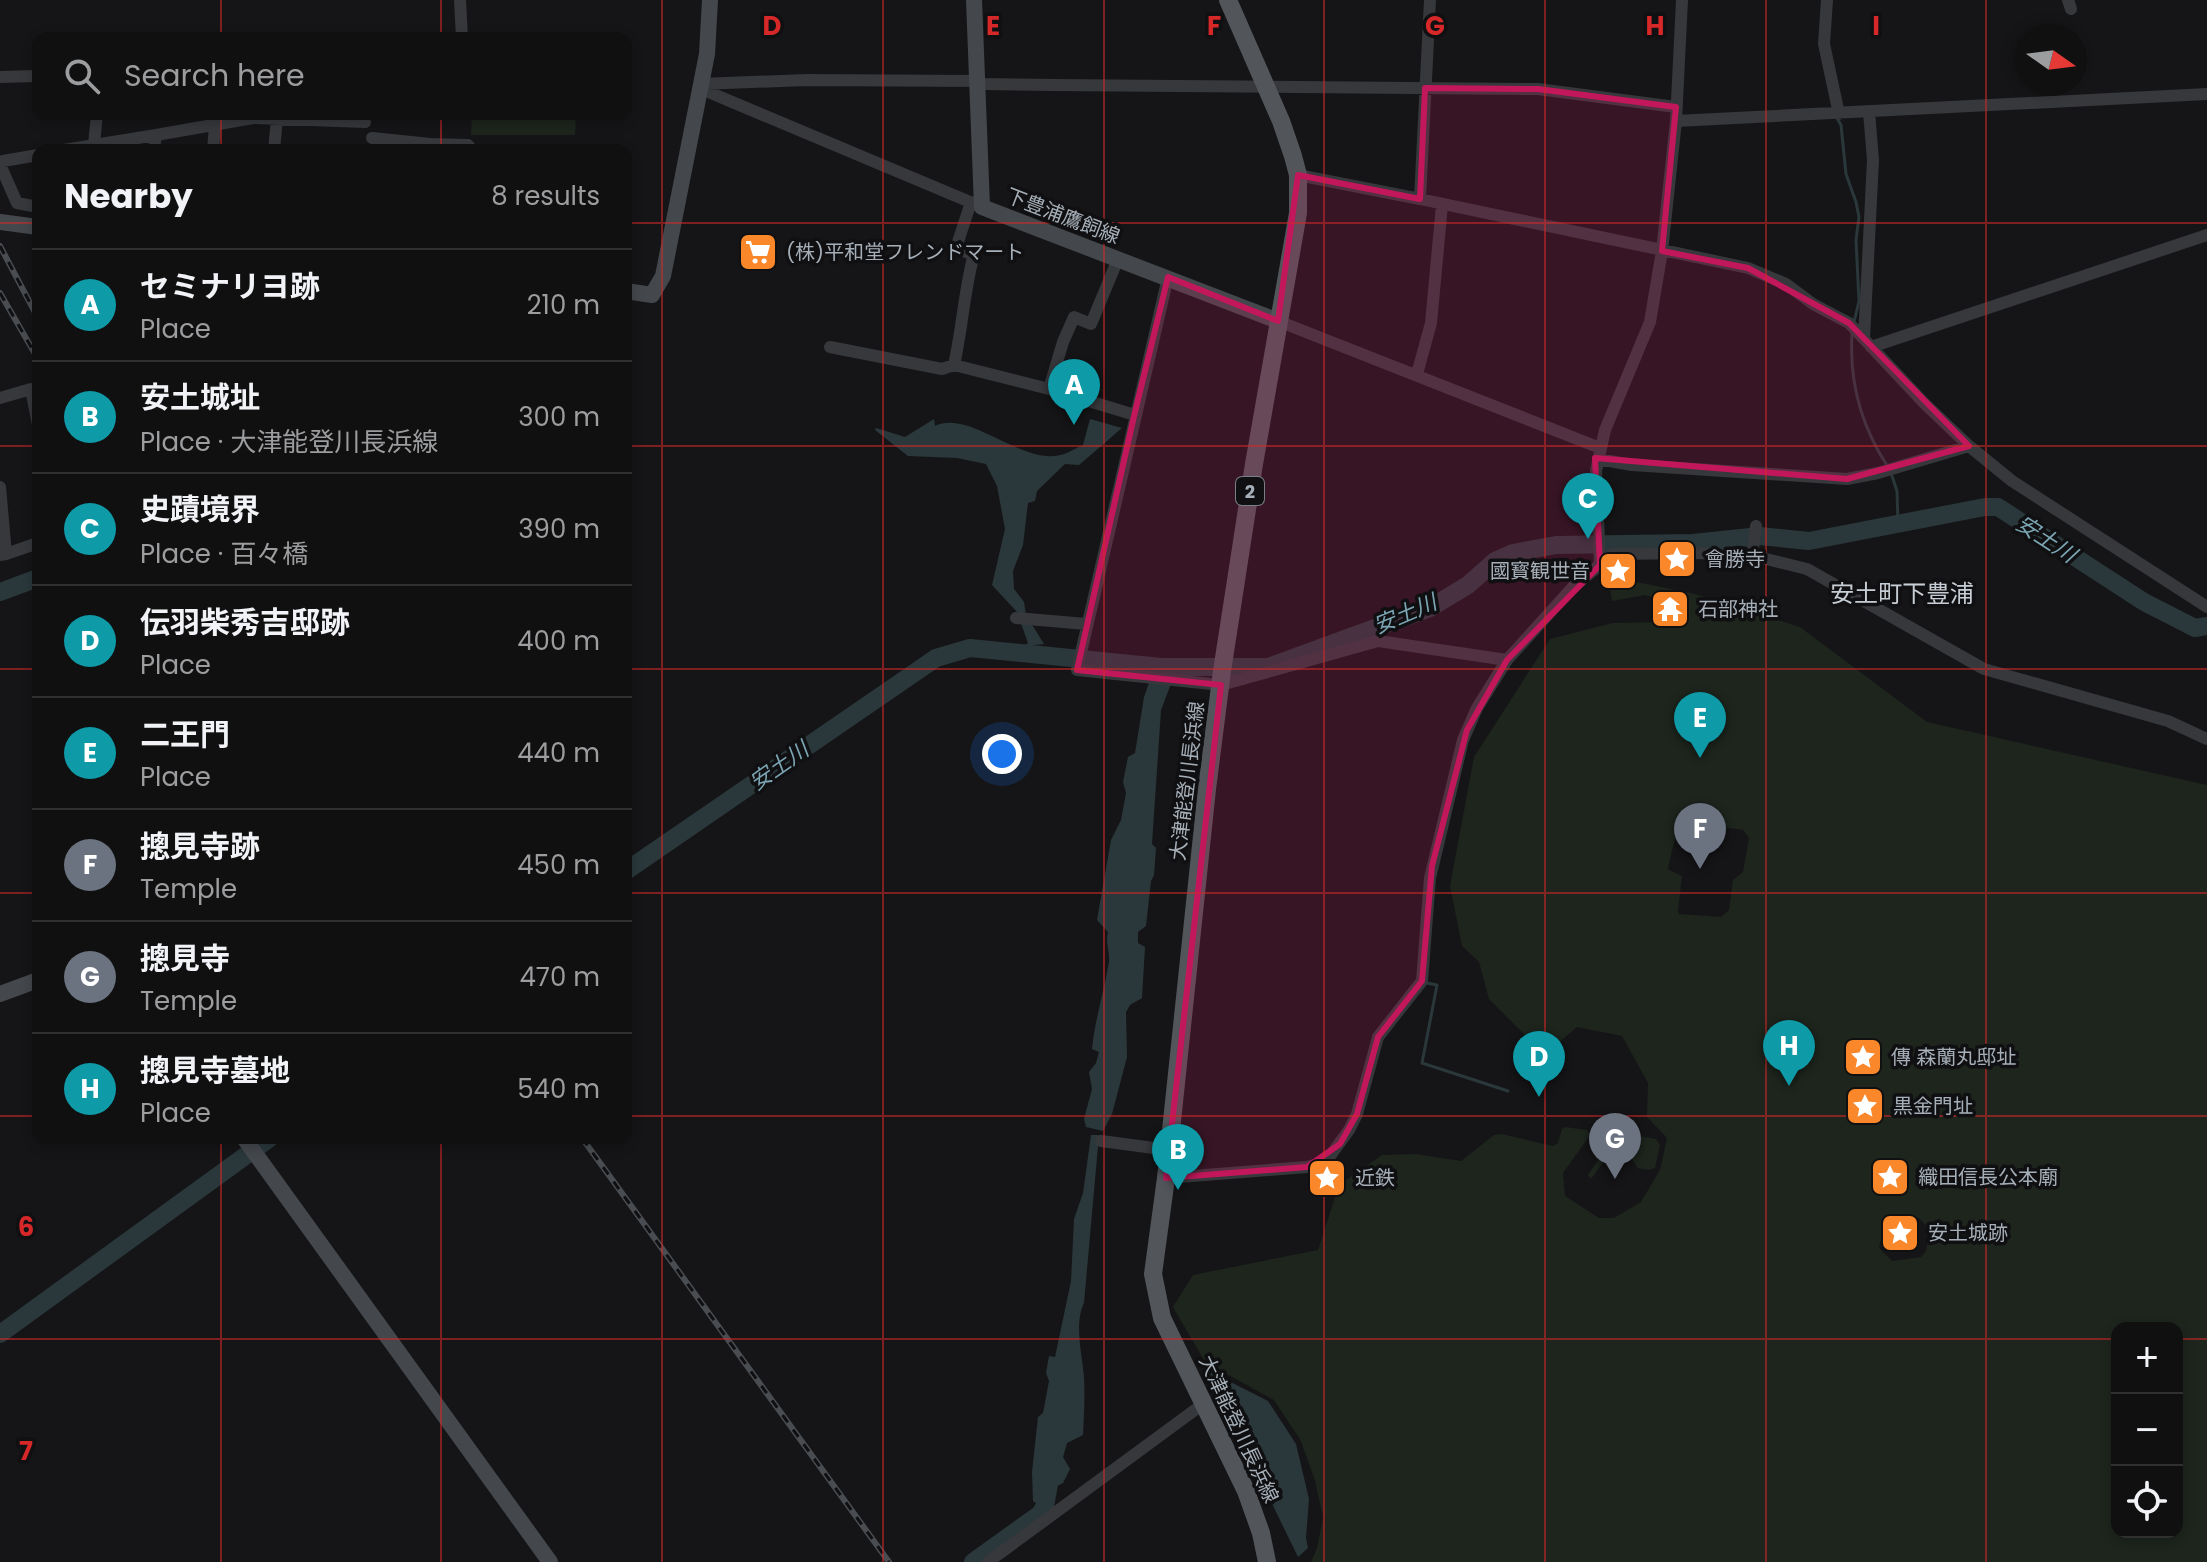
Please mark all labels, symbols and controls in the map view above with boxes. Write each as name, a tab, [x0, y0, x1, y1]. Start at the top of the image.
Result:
text: D	[763, 8, 782, 44]
text: E	[986, 8, 1000, 44]
text: F	[1207, 8, 1221, 44]
text: G	[1425, 8, 1445, 44]
text: H	[1645, 8, 1665, 44]
text: I	[1872, 8, 1880, 44]
north arrow	[2015, 24, 2087, 96]
search box	[32, 32, 632, 120]
icon: search	[60, 54, 104, 98]
text: Search here	[124, 54, 305, 97]
text: Nearby	[64, 172, 193, 220]
text: 8 results	[491, 178, 600, 214]
street label: 下豊浦鷹飼線	[1002, 181, 1124, 251]
supermarket icon: (株)平和堂フレンドマート	[737, 231, 779, 273]
place label: (株)平和堂フレンドマート	[786, 238, 1024, 266]
text: セミナリヨ跡	[140, 265, 320, 308]
text: A	[80, 287, 100, 323]
text: 210 m	[527, 287, 600, 323]
text: Place	[140, 311, 211, 347]
pin: A	[1048, 359, 1100, 425]
text: 安土城址	[140, 376, 260, 419]
text: B	[81, 399, 99, 435]
text: 300 m	[518, 399, 600, 435]
text: Place · 大津能登川長浜線	[140, 424, 438, 460]
pin: C	[1562, 473, 1614, 539]
road number: 2	[1236, 477, 1264, 505]
text: 史蹟境界	[140, 488, 260, 531]
water label: 安土川	[2010, 508, 2084, 571]
text: C	[80, 511, 100, 547]
text: 390 m	[518, 511, 600, 547]
text: Place · 百々橋	[140, 536, 308, 572]
place icon: 會勝寺	[1656, 538, 1698, 580]
place label: 會勝寺	[1705, 545, 1765, 573]
place icon: 國寳観世音	[1597, 550, 1639, 592]
place label: 國寳観世音	[1490, 557, 1590, 585]
district label: 安土町下豊浦	[1830, 577, 1974, 610]
water label: 安土川	[1369, 586, 1443, 641]
temple icon: 石部神社	[1649, 588, 1691, 630]
place label: 石部神社	[1698, 595, 1778, 623]
text: 伝羽柴秀吉邸跡	[140, 601, 350, 644]
text: D	[81, 623, 99, 659]
text: 400 m	[517, 623, 600, 659]
text: Place	[140, 647, 211, 683]
pin: E	[1674, 692, 1726, 758]
street label: 大津能登川長浜線	[1163, 700, 1211, 862]
text: 二王門	[140, 713, 230, 756]
water label: 安土川	[743, 733, 817, 798]
your location	[982, 734, 1022, 774]
text: E	[83, 735, 97, 771]
text: 440 m	[517, 735, 600, 771]
text: Place	[140, 759, 211, 795]
pin: F	[1674, 803, 1726, 869]
text: 摠見寺跡	[140, 825, 260, 868]
text: F	[83, 847, 97, 883]
text: 450 m	[517, 847, 600, 883]
text: Temple	[140, 871, 237, 907]
text: 摠見寺	[140, 937, 230, 980]
text: G	[80, 959, 100, 995]
text: 470 m	[519, 959, 600, 995]
text: Temple	[140, 983, 237, 1019]
pin: H	[1763, 1020, 1815, 1086]
pin: D	[1513, 1031, 1565, 1097]
place icon: 傳 森蘭丸邸址	[1842, 1036, 1884, 1078]
place label: 傳 森蘭丸邸址	[1891, 1043, 2016, 1071]
text: 摠見寺墓地	[140, 1049, 290, 1092]
text: H	[80, 1071, 100, 1107]
text: 540 m	[517, 1071, 600, 1107]
place icon: 黒金門址	[1844, 1085, 1886, 1127]
place label: 黒金門址	[1893, 1092, 1973, 1120]
text: Place	[140, 1095, 211, 1131]
pin: G	[1589, 1113, 1641, 1179]
pin: B	[1152, 1124, 1204, 1190]
place icon: 織田信長公本廟	[1869, 1156, 1911, 1198]
place icon: 近鉄	[1306, 1157, 1348, 1199]
place label: 織田信長公本廟	[1918, 1163, 2058, 1191]
place label: 近鉄	[1355, 1164, 1395, 1192]
text: 6	[18, 1209, 34, 1245]
place icon: 安土城跡	[1879, 1212, 1921, 1254]
place label: 安土城跡	[1928, 1219, 2008, 1247]
map controls	[2111, 1322, 2183, 1538]
button: +	[2111, 1322, 2183, 1394]
street label: 大津能登川長浜線	[1193, 1351, 1285, 1507]
button: −	[2111, 1394, 2183, 1466]
text: 7	[19, 1433, 33, 1469]
button: locate	[2111, 1466, 2183, 1538]

